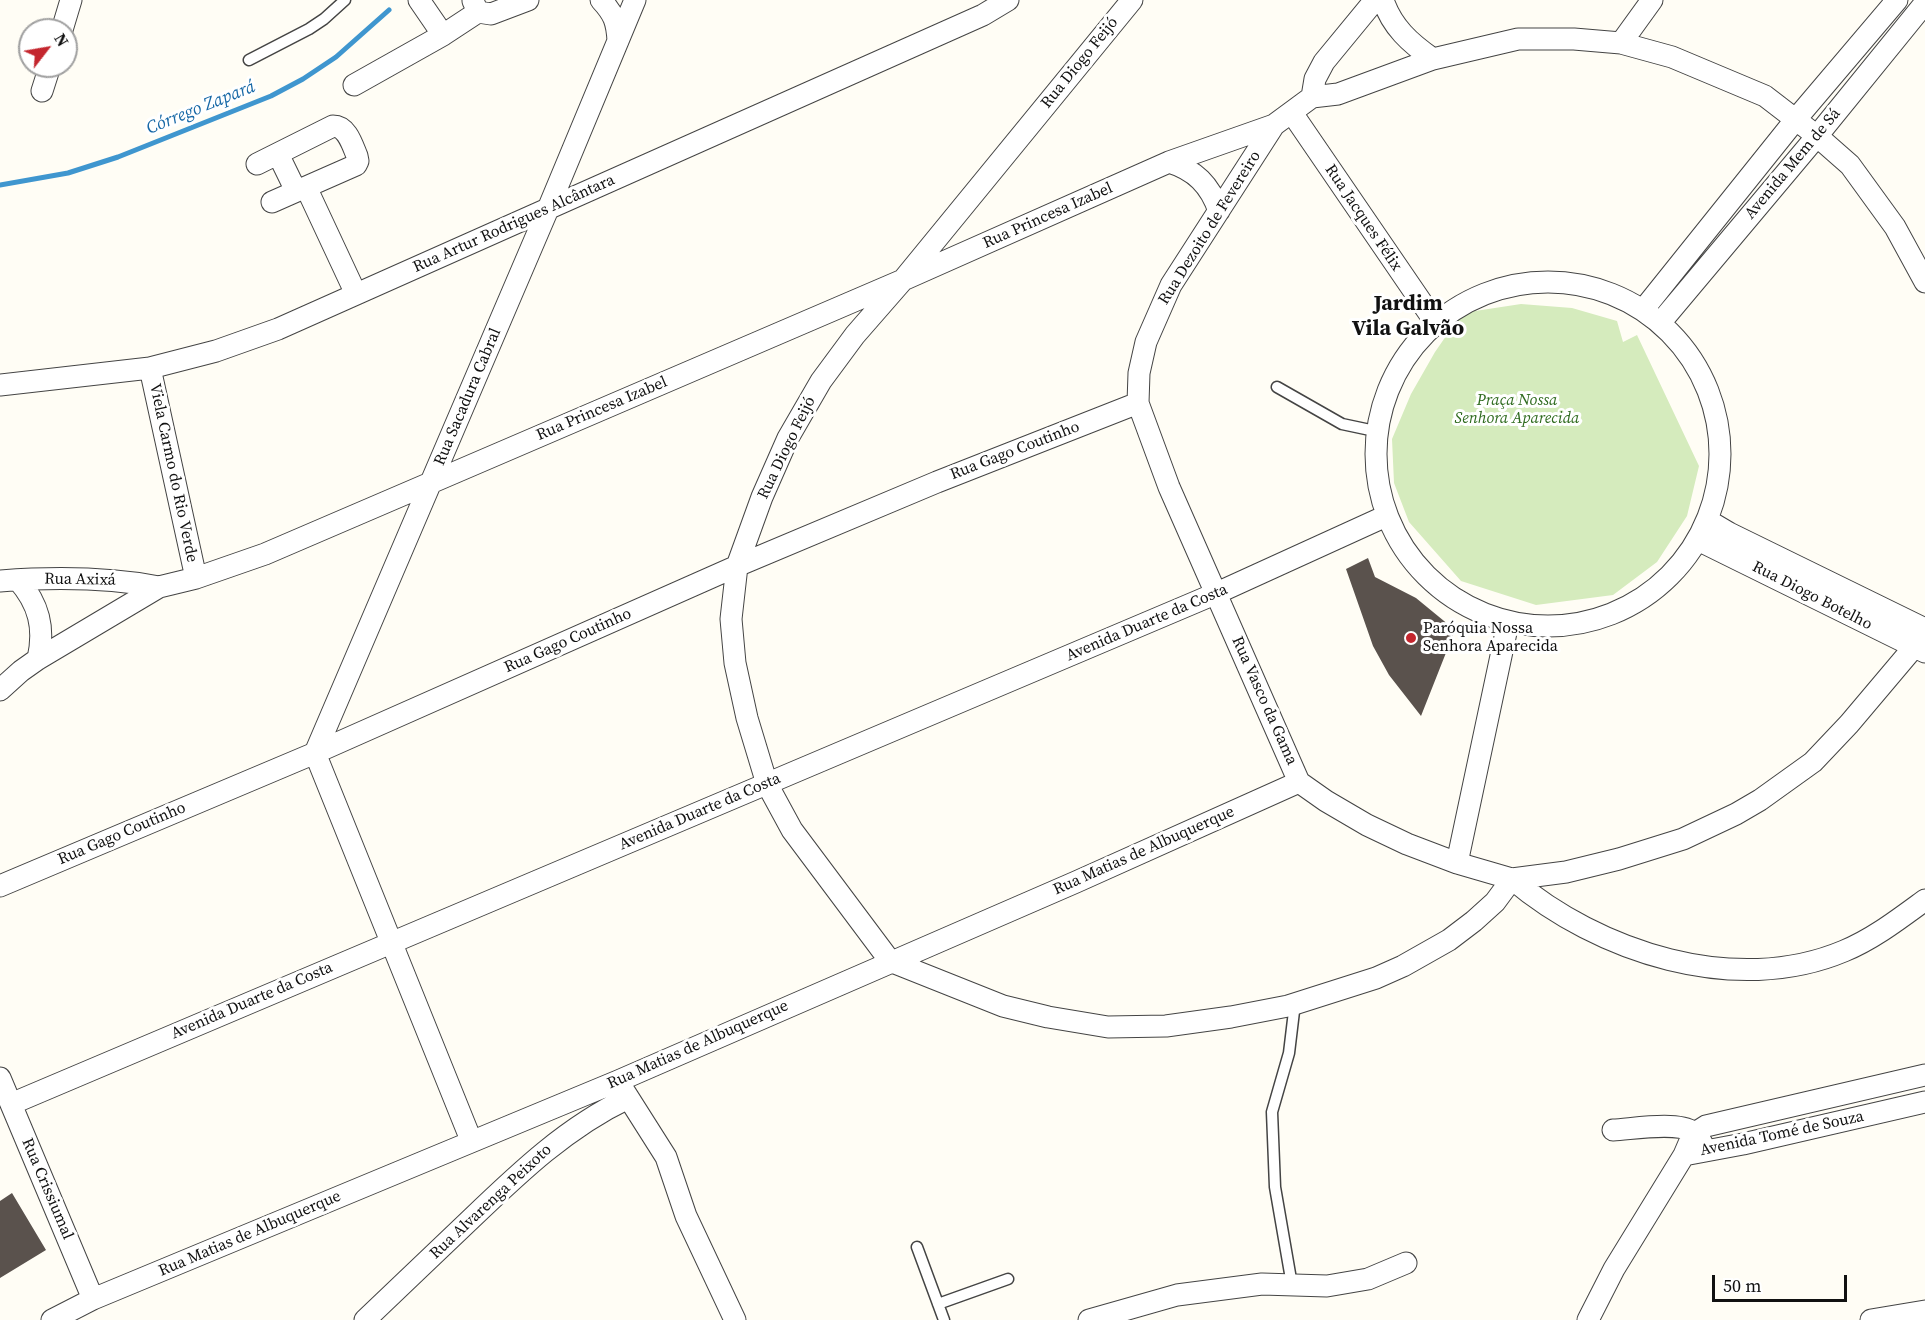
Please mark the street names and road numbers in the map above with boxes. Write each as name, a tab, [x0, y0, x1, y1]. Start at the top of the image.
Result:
street label: Rua Diogo Feijó	[1037, 14, 1123, 112]
street label: Avenida Mem de Sá	[1741, 105, 1845, 223]
street label: Rua Dezoito de Fevereiro	[1155, 147, 1265, 309]
street label: Rua Jacques Félix	[1320, 161, 1406, 275]
street label: Rua Artur Rodrigues Alcântara	[410, 171, 618, 277]
street label: Rua Princesa Izabel	[980, 179, 1116, 253]
street label: Rua Sacadura Cabral	[430, 325, 506, 469]
street label: Rua Princesa Izabel	[534, 373, 670, 445]
street label: Viela Carmo do Rio Verde	[145, 382, 201, 564]
street label: Rua Diogo Feijó	[754, 394, 820, 502]
street label: Rua Gago Coutinho	[948, 417, 1082, 485]
street label: Rua Diogo Botelho	[1749, 557, 1875, 635]
street label: Rua Axixá	[44, 570, 116, 590]
street label: Avenida Duarte da Costa	[1063, 580, 1231, 666]
street label: Rua Gago Coutinho	[501, 604, 635, 678]
street label: Rua Vasco da Gama	[1227, 634, 1301, 768]
street label: Avenida Duarte da Costa	[616, 769, 784, 855]
street label: Rua Gago Coutinho	[55, 798, 189, 870]
street label: Rua Matias de Albuquerque	[1050, 802, 1238, 900]
street label: Avenida Duarte da Costa	[168, 958, 336, 1044]
street label: Rua Matias de Albuquerque	[604, 996, 792, 1094]
street label: Avenida Tomé de Souza	[1698, 1107, 1866, 1161]
street label: Rua Crissiumal	[17, 1135, 77, 1243]
street label: Rua Alvarenga Peixoto	[426, 1141, 556, 1263]
street label: Rua Matias de Albuquerque	[156, 1187, 344, 1281]

